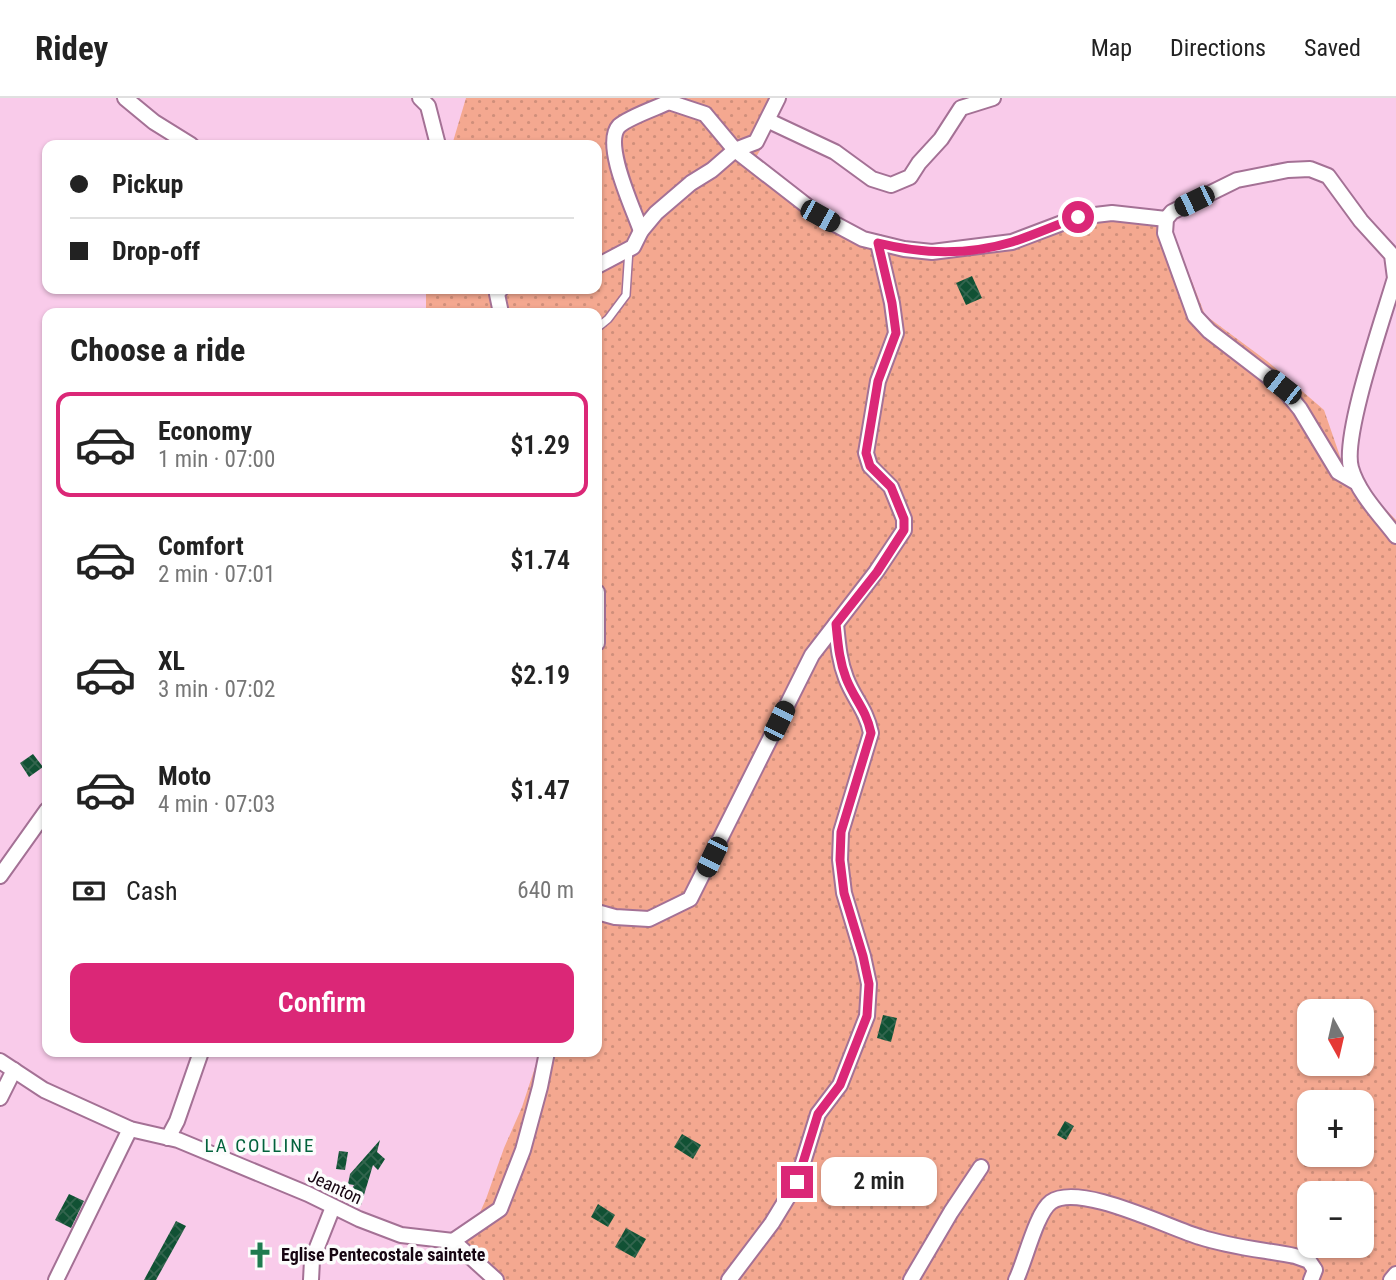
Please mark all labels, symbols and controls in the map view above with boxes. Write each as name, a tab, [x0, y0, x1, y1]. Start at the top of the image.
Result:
text: Ridey	[35, 29, 108, 68]
text: Map	[1091, 34, 1132, 62]
text: Directions	[1170, 34, 1266, 62]
text: Saved	[1304, 34, 1361, 62]
text: Pickup	[112, 169, 183, 199]
car	[1171, 182, 1218, 220]
car	[797, 197, 844, 235]
route start	[1062, 201, 1094, 233]
text: Drop-off	[112, 236, 200, 266]
text: Choose a ride	[70, 331, 245, 369]
car	[1259, 366, 1306, 408]
icon: car	[74, 413, 137, 476]
text: Economy	[158, 416, 252, 446]
text: $1.29	[510, 430, 570, 460]
text: 1 min · 07:00	[158, 446, 275, 473]
icon: car	[74, 528, 137, 591]
text: Comfort	[158, 531, 244, 561]
text: $1.74	[510, 545, 570, 575]
text: 2 min · 07:01	[158, 561, 275, 588]
icon: car	[74, 643, 137, 706]
text: XL	[158, 646, 185, 676]
text: $2.19	[510, 660, 570, 690]
text: 3 min · 07:02	[158, 676, 275, 703]
car	[761, 698, 798, 744]
icon: car	[74, 758, 137, 821]
text: Moto	[158, 761, 211, 791]
text: $1.47	[510, 775, 570, 805]
text: 4 min · 07:03	[158, 791, 275, 818]
car	[694, 834, 731, 880]
icon: cash	[70, 872, 108, 910]
text: Cash	[126, 876, 178, 906]
text: 640 m	[517, 877, 574, 904]
button: Confirm	[70, 963, 574, 1043]
north arrow	[1297, 999, 1374, 1076]
map controls	[1297, 999, 1374, 1258]
button: +	[1297, 1090, 1374, 1167]
district label: LA COLLINE	[205, 1134, 315, 1157]
callout: 2 min	[822, 1158, 937, 1206]
street label: Jeanton	[305, 1165, 366, 1208]
route end	[781, 1166, 813, 1198]
text: 2 min	[854, 1168, 904, 1195]
button: −	[1297, 1181, 1374, 1258]
church icon: Eglise Pentecostale saintete	[245, 1240, 275, 1270]
place label: Eglise Pentecostale saintete	[281, 1244, 486, 1265]

